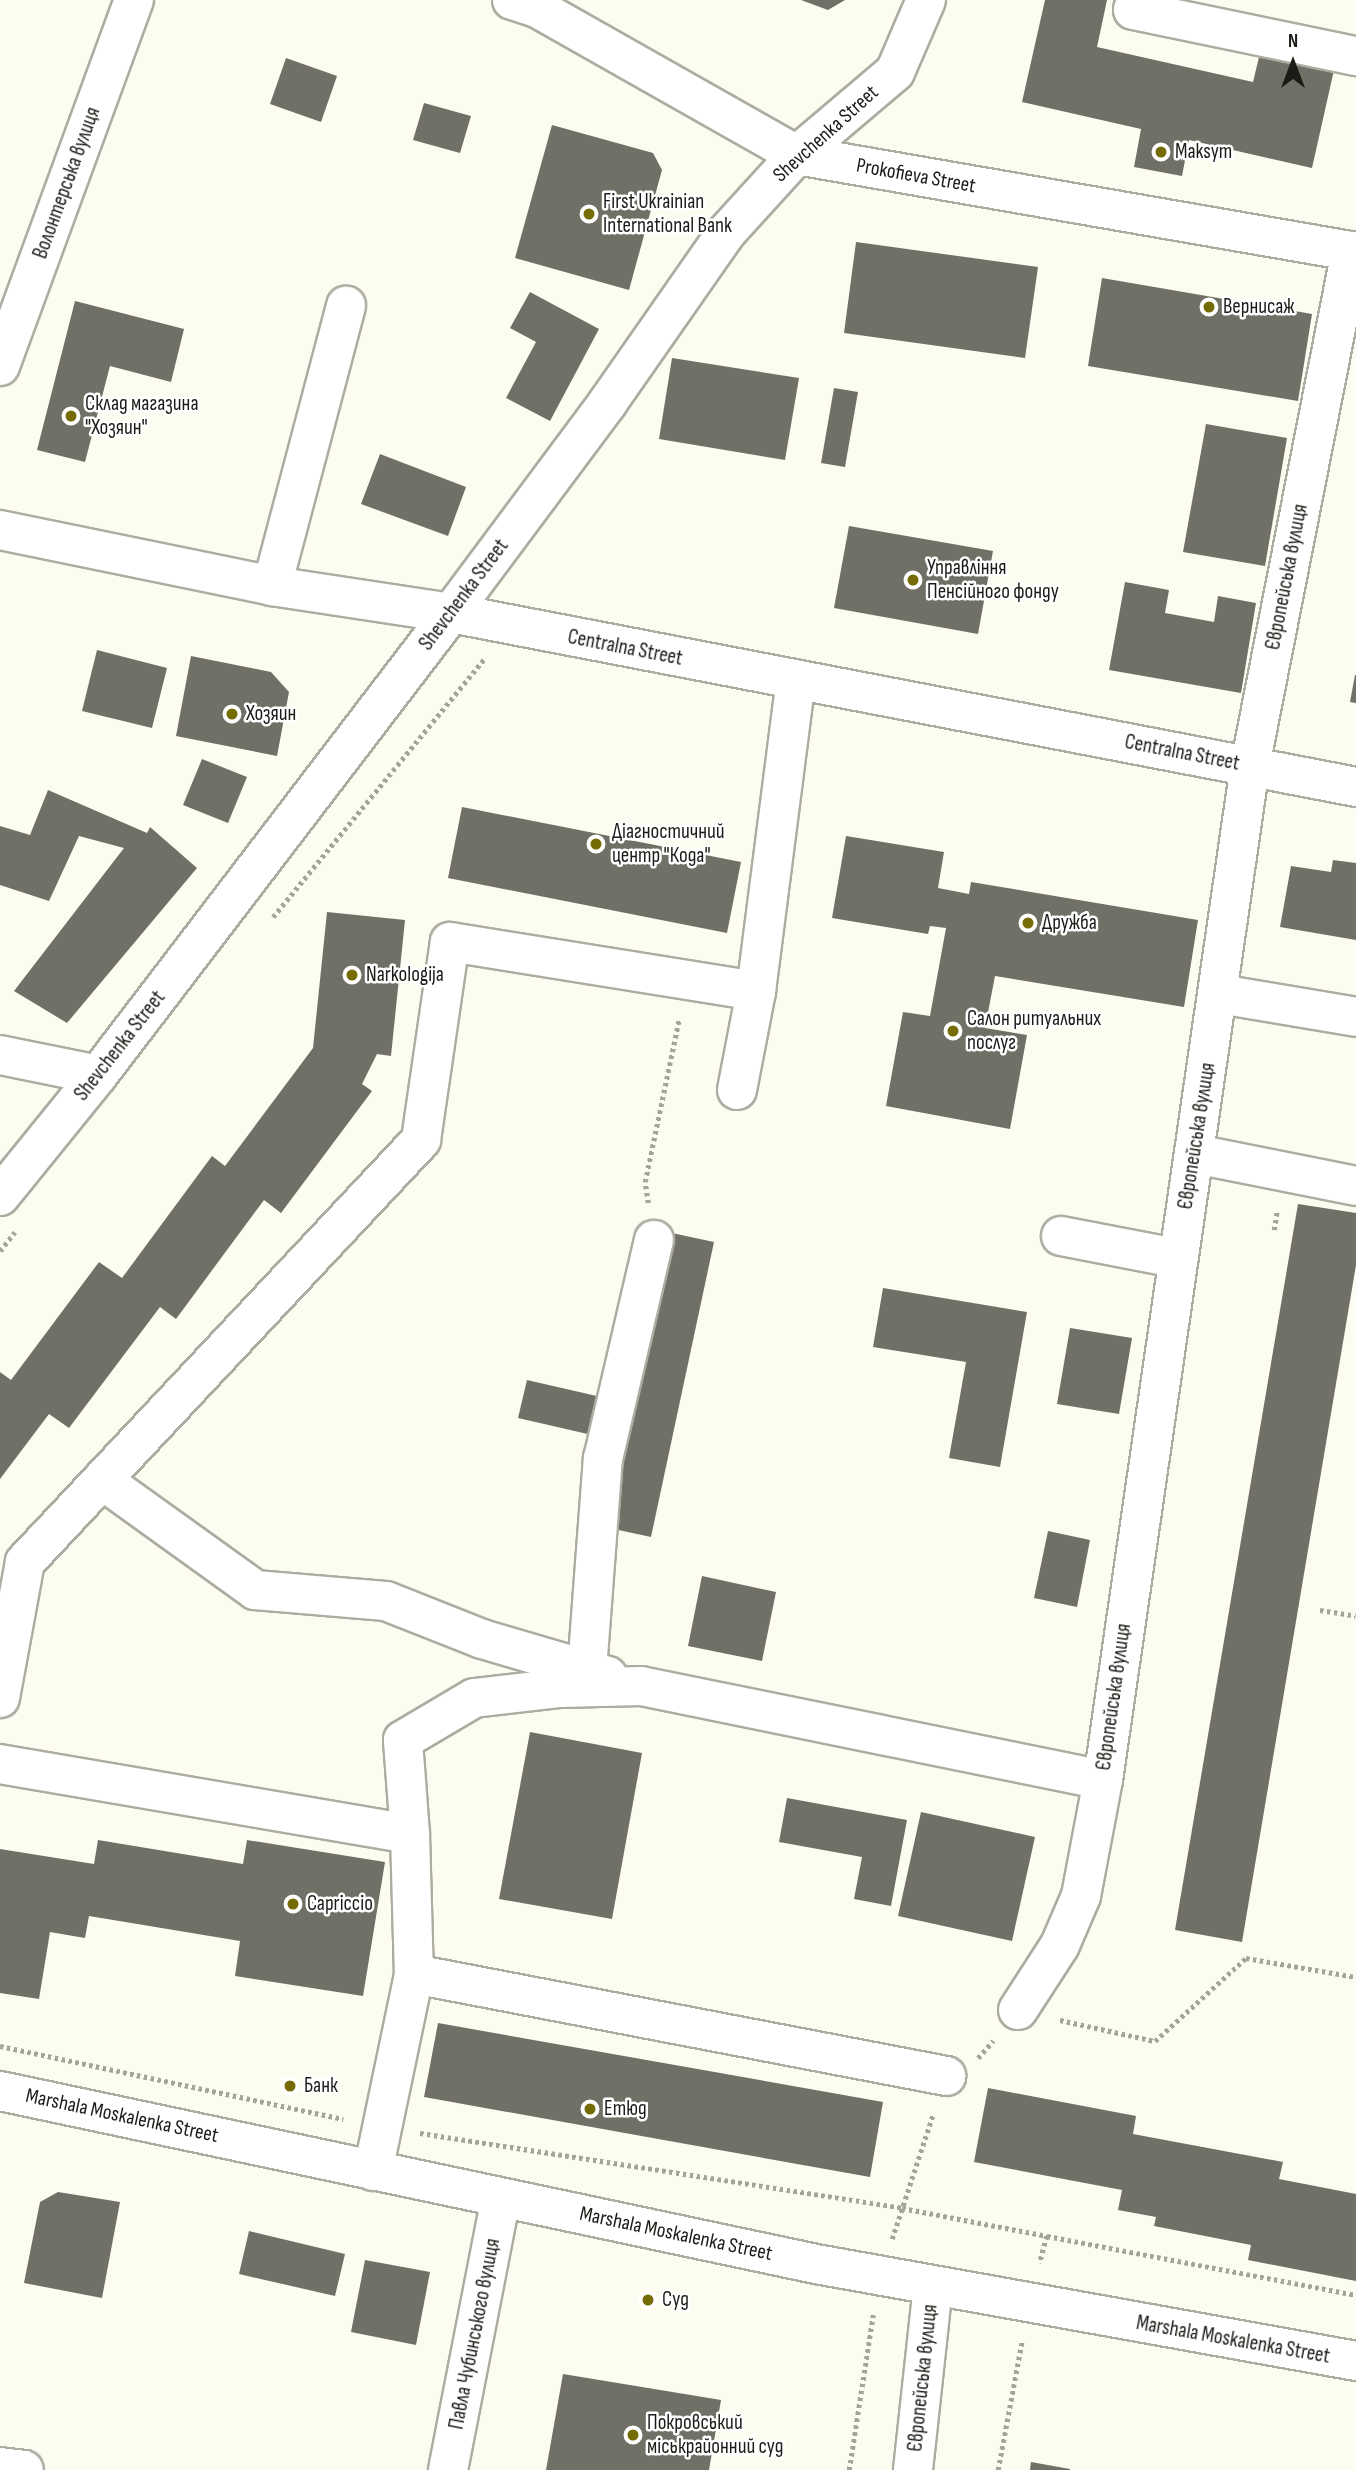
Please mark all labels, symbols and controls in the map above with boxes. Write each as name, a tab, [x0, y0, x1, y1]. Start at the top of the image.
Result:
north arrow	[1258, 28, 1328, 98]
text: N	[1288, 30, 1298, 53]
street label: Shevchenka Street	[768, 80, 884, 188]
street label: Волонтерська вулиця	[28, 104, 106, 262]
place label: Maksym	[1175, 139, 1232, 165]
marker: Maksym	[1153, 144, 1169, 160]
street label: Prokofieva Street	[854, 153, 978, 199]
place label: First Ukrainian International Bank	[603, 189, 732, 239]
marker: First Ukrainian International Bank	[581, 206, 597, 222]
place label: Вернисаж	[1223, 294, 1295, 320]
marker: Вернисаж	[1201, 299, 1217, 315]
place label: Склад магазина "Хозяин"	[85, 391, 198, 441]
marker: Склад магазина "Хозяин"	[63, 408, 79, 424]
street label: Європейська вулиця	[1261, 502, 1313, 652]
street label: Shevchenka Street	[414, 534, 514, 656]
place label: Управління Пенсійного фонду	[927, 555, 1059, 605]
marker: Управління Пенсійного фонду	[905, 572, 921, 588]
street label: Centralna Street	[565, 625, 685, 671]
place label: Хозяин	[246, 701, 296, 727]
marker: Хозяин	[224, 706, 240, 722]
street label: Centralna Street	[1122, 730, 1242, 776]
place label: Діагностичний центр "Кода"	[612, 819, 725, 869]
marker: Діагностичний центр "Кода"	[586, 834, 606, 854]
place label: Дружба	[1042, 910, 1097, 936]
marker: Дружба	[1020, 915, 1036, 931]
place label: Narkologija	[366, 962, 444, 988]
marker: Narkologija	[344, 967, 360, 983]
street label: Shevchenka Street	[69, 986, 171, 1106]
place label: Салон ритуальних послуг	[967, 1006, 1101, 1056]
marker: Салон ритуальних послуг	[945, 1023, 961, 1039]
street label: Європейська вулиця	[1173, 1061, 1221, 1211]
street label: Європейська вулиця	[1091, 1622, 1137, 1772]
place label: Capriccio	[307, 1891, 373, 1917]
marker: Capriccio	[285, 1896, 301, 1912]
place label: Банк	[304, 2073, 338, 2099]
marker: Банк	[282, 2078, 298, 2094]
street label: Marshala Moskalenka Street	[23, 2083, 221, 2149]
place label: Етюд	[604, 2096, 647, 2122]
marker: Етюд	[582, 2101, 598, 2117]
street label: Marshala Moskalenka Street	[577, 2201, 775, 2267]
street label: Павла Чубинського вулиця	[444, 2236, 506, 2432]
place label: Суд	[662, 2287, 689, 2313]
marker: Суд	[640, 2292, 656, 2308]
street label: Європейська вулиця	[903, 2303, 943, 2453]
street label: Marshala Moskalenka Street	[1134, 2311, 1332, 2369]
place label: Покровський міськрайонний суд	[647, 2410, 783, 2460]
marker: Покровський міськрайонний суд	[625, 2427, 641, 2443]

